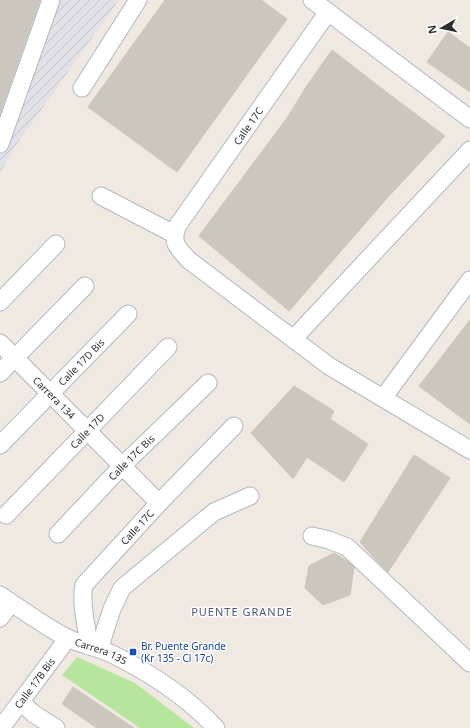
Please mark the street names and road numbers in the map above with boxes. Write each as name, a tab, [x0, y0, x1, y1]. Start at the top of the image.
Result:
street label: Calle 17C	[230, 104, 266, 148]
street label: Calle 17D Bis	[55, 335, 107, 389]
street label: Carrera 134	[30, 373, 79, 422]
street label: Calle 17D	[67, 410, 108, 452]
street label: Calle 17C Bis	[105, 431, 158, 483]
street label: Calle 17C	[117, 506, 157, 548]
street label: Carrera 135	[73, 635, 130, 668]
street label: Calle 17B Bis	[11, 655, 58, 711]

